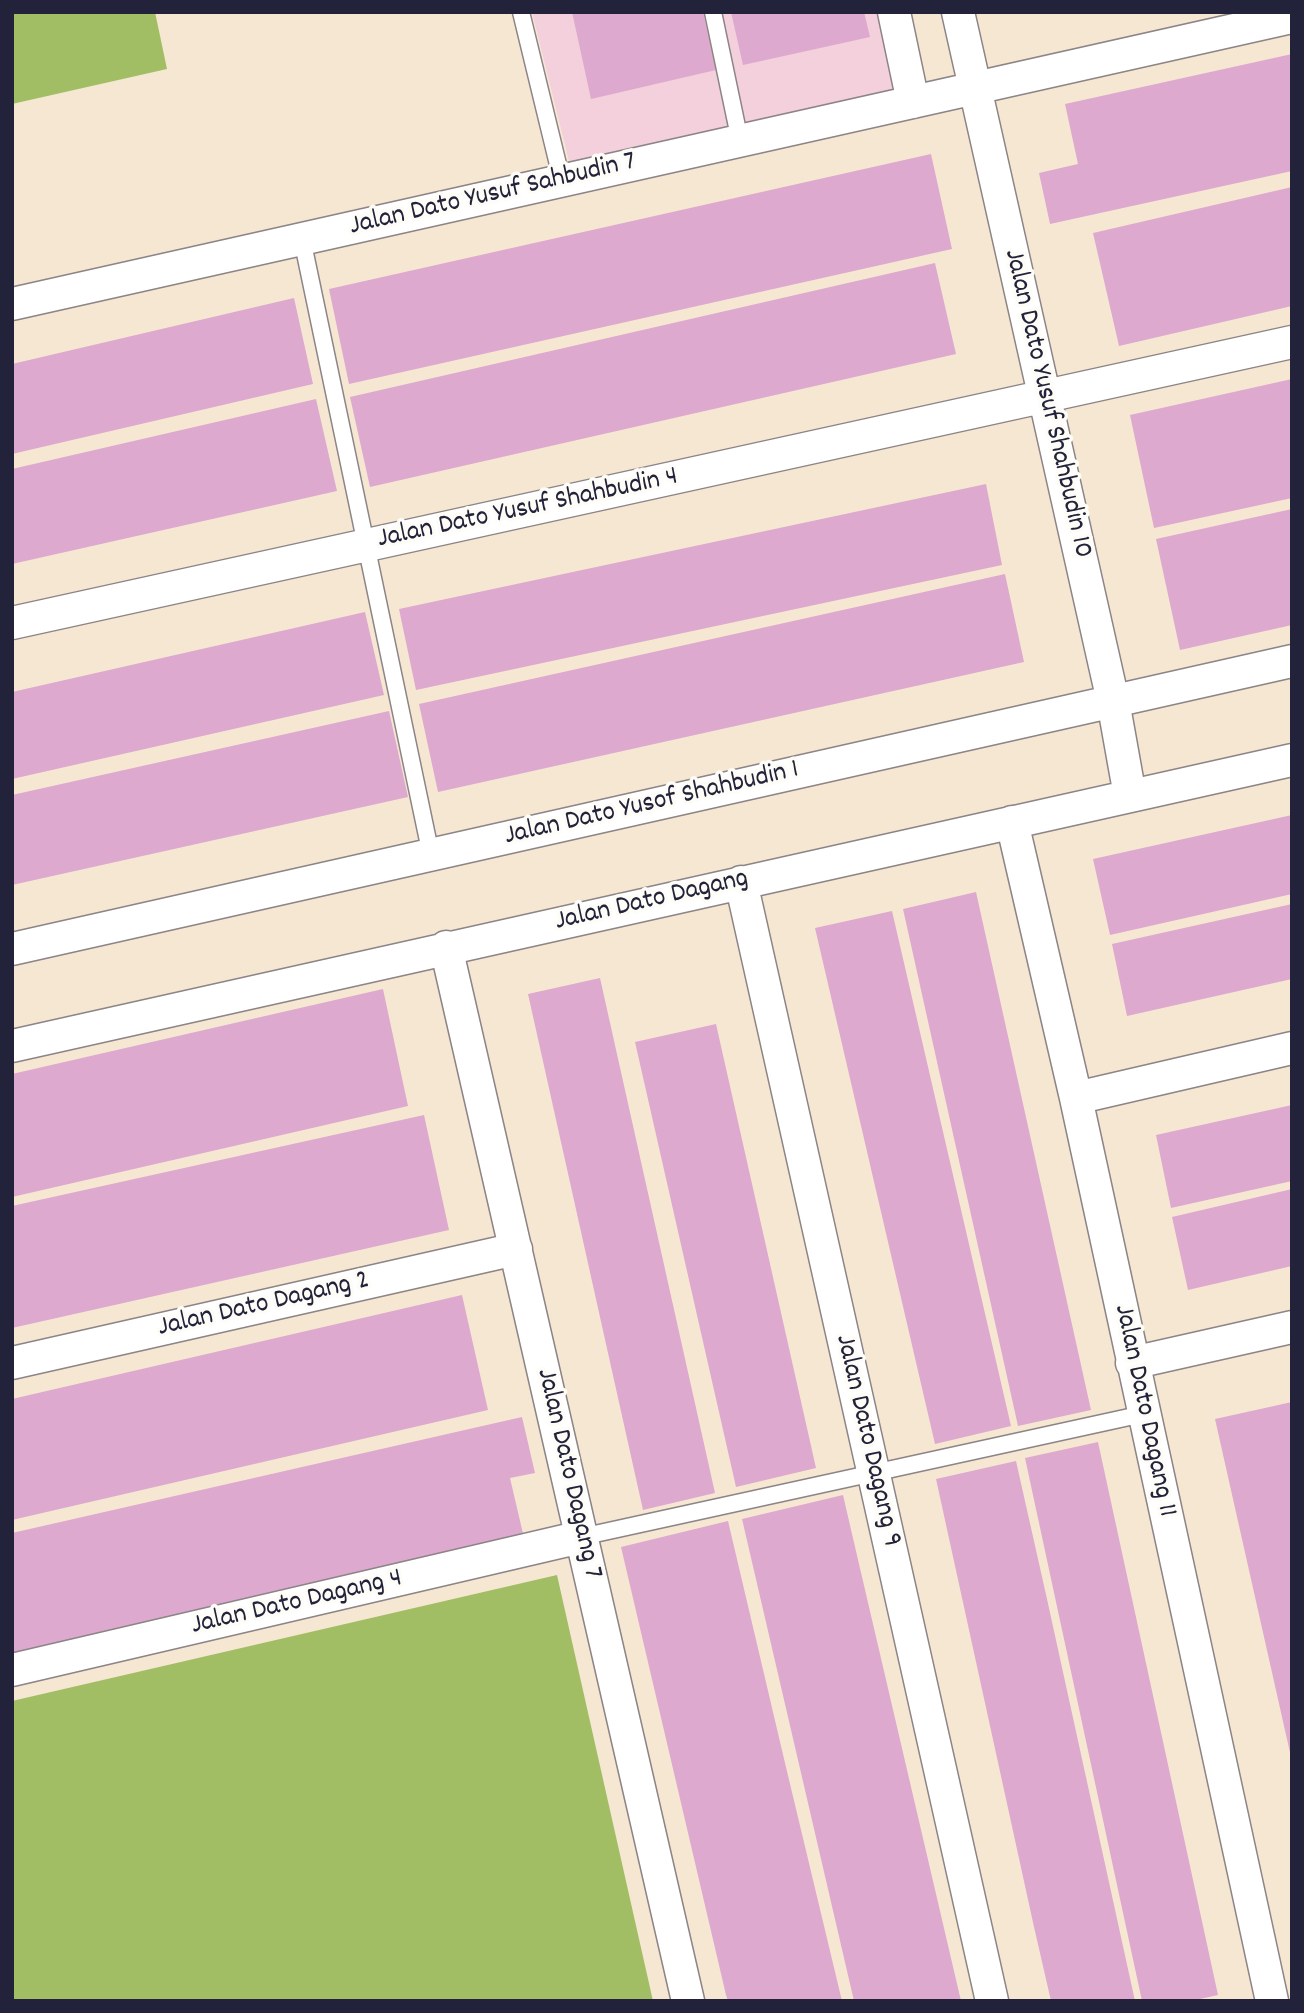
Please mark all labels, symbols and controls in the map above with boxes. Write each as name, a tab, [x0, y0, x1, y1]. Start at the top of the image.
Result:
street label: Jalan Dato Yusuf Sahbudin 7	[347, 147, 639, 245]
street label: Jalan Dato Yusuf Shahbudin 10	[994, 246, 1098, 562]
street label: Jalan Dato Yusuf Shahbudin 4	[375, 462, 681, 558]
street label: Jalan Dato Yusof Shahbudin 1	[502, 755, 802, 855]
street label: Jalan Dato Dagang	[552, 863, 752, 941]
street label: Jalan Dato Dagang 2	[155, 1265, 373, 1347]
street label: Jalan Dato Dagang 11	[1104, 1302, 1182, 1520]
street label: Jalan Dato Dagang 9	[825, 1332, 907, 1550]
street label: Jalan Dato Dagang 7	[526, 1366, 608, 1582]
street label: Jalan Dato Dagang 4	[188, 1563, 406, 1645]

